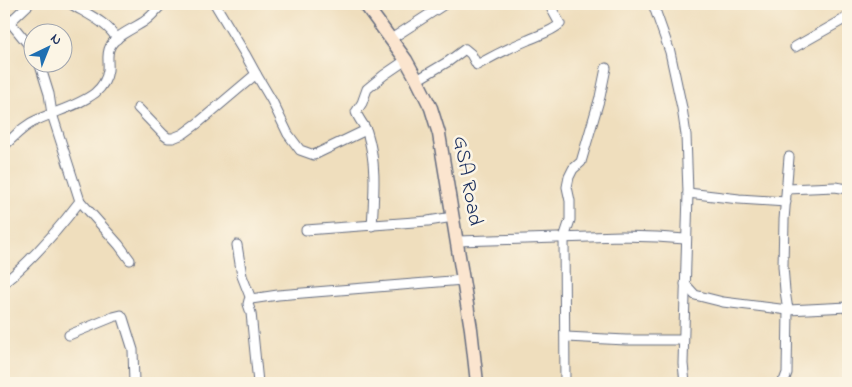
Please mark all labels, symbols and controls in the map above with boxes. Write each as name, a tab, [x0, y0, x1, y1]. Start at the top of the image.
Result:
north arrow	[22, 22, 72, 72]
text: N	[45, 29, 66, 50]
street label: GSA Road	[444, 134, 490, 228]

